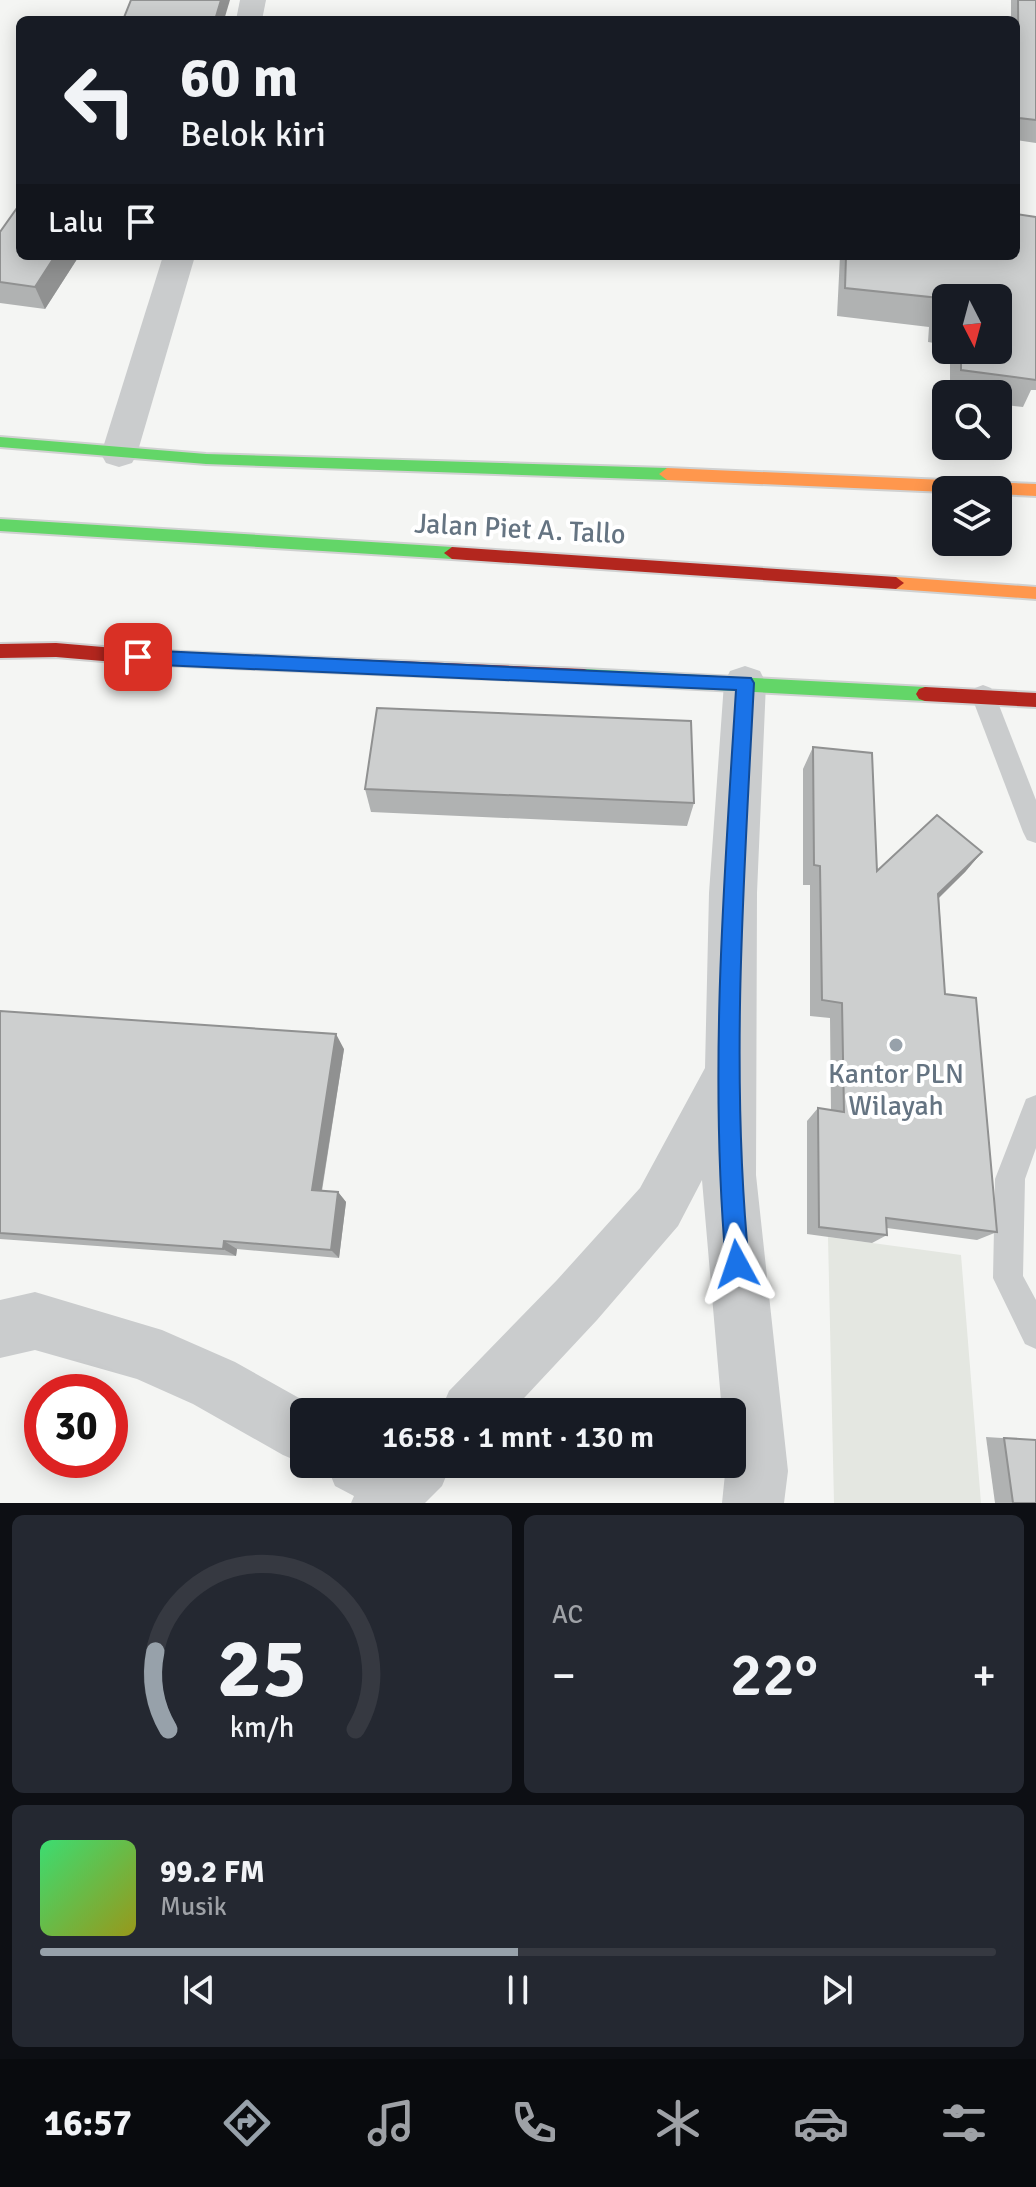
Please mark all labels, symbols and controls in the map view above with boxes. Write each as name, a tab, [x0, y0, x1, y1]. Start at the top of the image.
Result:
text: 60 m	[180, 43, 298, 112]
icon: left	[48, 48, 152, 152]
text: Belok kiri	[180, 112, 326, 157]
icon: arrive	[119, 200, 163, 244]
text: Lalu	[48, 204, 103, 241]
north arrow	[932, 284, 1012, 364]
map controls	[932, 284, 1012, 556]
button: search	[932, 380, 1012, 460]
button: layers	[932, 476, 1012, 556]
street label: Jalan Piet A. Tallo	[414, 506, 626, 552]
pin	[104, 623, 172, 691]
icon: arrive	[116, 635, 160, 679]
marker: Kantor PLN Wilayah	[887, 1036, 905, 1054]
place label: Kantor PLN Wilayah	[828, 1057, 964, 1123]
position arrow	[695, 1222, 779, 1306]
speed limit sign: 30	[24, 1374, 128, 1478]
text: 16:58 · 1 mnt · 130 m	[382, 1419, 654, 1456]
text: AC	[552, 1599, 583, 1631]
text: 25	[217, 1618, 307, 1720]
text: 22°	[730, 1639, 818, 1713]
text: −	[552, 1649, 576, 1703]
text: +	[972, 1649, 996, 1703]
text: km/h	[230, 1710, 294, 1745]
text: 99.2 FM	[160, 1854, 265, 1891]
text: Musik	[160, 1891, 227, 1923]
icon: previous	[177, 1968, 221, 2012]
icon: pause	[496, 1968, 540, 2012]
icon: next	[815, 1968, 859, 2012]
icon: directions	[219, 2095, 275, 2151]
icon: music	[363, 2095, 419, 2151]
icon: phone	[506, 2095, 562, 2151]
icon: climate	[650, 2095, 706, 2151]
icon: car	[793, 2095, 849, 2151]
icon: filters	[936, 2095, 992, 2151]
text: 16:57	[44, 2101, 132, 2146]

